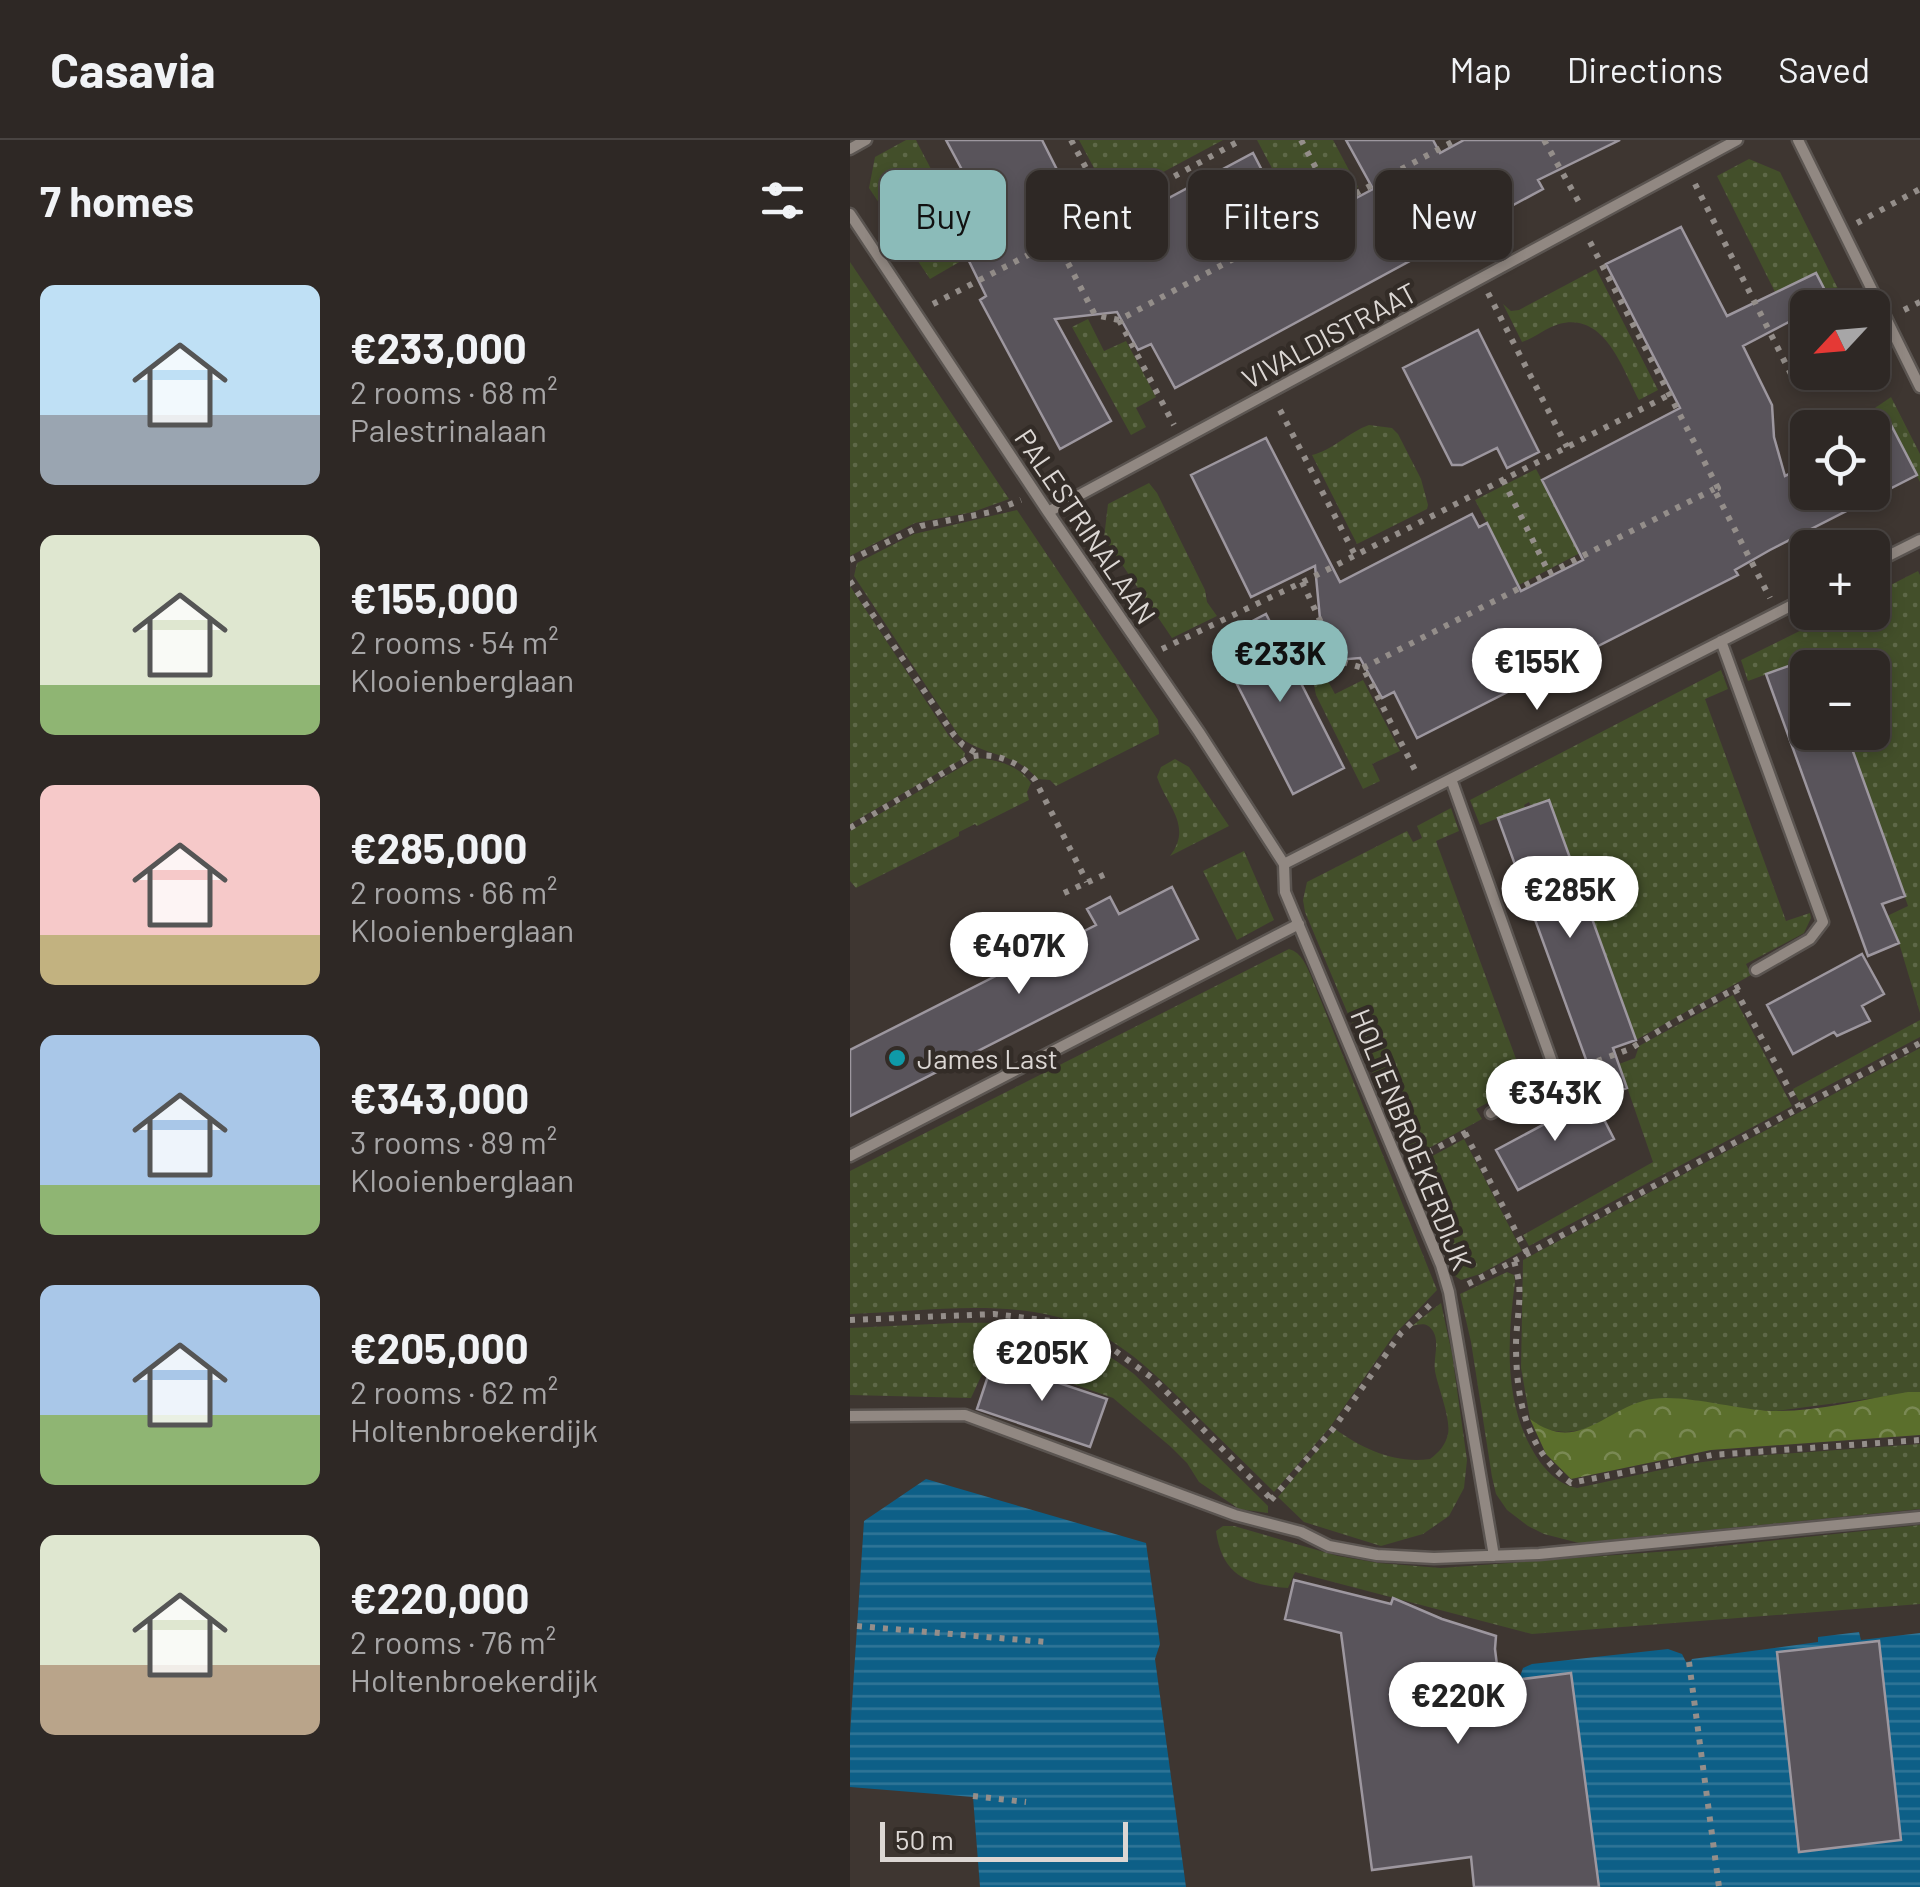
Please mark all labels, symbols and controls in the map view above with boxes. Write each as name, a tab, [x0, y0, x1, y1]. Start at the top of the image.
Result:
text: Casavia	[50, 40, 216, 98]
text: Map	[1450, 48, 1512, 90]
text: Directions	[1567, 48, 1723, 90]
text: Saved	[1778, 48, 1870, 90]
chip: Buy	[880, 170, 1006, 260]
chip: Rent	[1026, 170, 1168, 260]
chip: Filters	[1188, 170, 1355, 260]
chip: New	[1375, 170, 1512, 260]
icon: filters	[755, 173, 810, 228]
text: 7 homes	[40, 175, 194, 225]
street label: VIVALDISTRAAT	[1236, 275, 1422, 395]
north arrow	[1790, 290, 1890, 390]
map controls	[1790, 290, 1890, 750]
text: €233,000	[350, 322, 527, 372]
icon: home	[120, 325, 240, 445]
text: 2 rooms · 68 m²	[350, 372, 558, 410]
text: Palestrinalaan	[350, 410, 547, 448]
button: locate	[1790, 410, 1890, 510]
street label: PALESTRINALAAN	[1008, 422, 1164, 630]
button: +	[1790, 530, 1890, 630]
text: €155,000	[350, 572, 519, 622]
icon: home	[120, 575, 240, 695]
pin: €233K	[1210, 620, 1350, 705]
text: 2 rooms · 54 m²	[350, 622, 559, 660]
pin: €155K	[1467, 628, 1607, 713]
text: €233K	[1234, 633, 1326, 671]
text: €155K	[1494, 641, 1580, 679]
button: −	[1790, 650, 1890, 750]
text: Klooienberglaan	[350, 660, 574, 698]
text: €285,000	[350, 822, 527, 872]
icon: home	[120, 825, 240, 945]
pin: €285K	[1500, 856, 1640, 941]
text: €285K	[1524, 869, 1616, 907]
text: 2 rooms · 66 m²	[350, 872, 558, 910]
text: Klooienberglaan	[350, 910, 574, 948]
pin: €407K	[949, 912, 1089, 997]
text: €407K	[972, 925, 1066, 963]
street label: HOLTENBROEKERDIJK	[1344, 1003, 1480, 1275]
place label: James Last	[917, 1041, 1058, 1075]
marker: James Last	[886, 1047, 908, 1069]
pin: €343K	[1485, 1059, 1625, 1144]
text: €343,000	[350, 1072, 529, 1122]
text: €343K	[1508, 1072, 1602, 1110]
icon: home	[120, 1075, 240, 1195]
text: 3 rooms · 89 m²	[350, 1122, 557, 1160]
text: Klooienberglaan	[350, 1160, 574, 1198]
pin: €205K	[972, 1319, 1112, 1404]
text: €205,000	[350, 1322, 529, 1372]
icon: home	[120, 1325, 240, 1445]
text: €205K	[995, 1332, 1089, 1370]
text: 2 rooms · 62 m²	[350, 1372, 558, 1410]
text: Holtenbroekerdijk	[350, 1410, 598, 1448]
text: €220,000	[350, 1572, 529, 1622]
icon: home	[120, 1575, 240, 1695]
text: 2 rooms · 76 m²	[350, 1622, 556, 1660]
text: Holtenbroekerdijk	[350, 1660, 598, 1698]
pin: €220K	[1388, 1662, 1528, 1747]
text: €220K	[1411, 1675, 1505, 1713]
scale bar	[880, 1817, 1128, 1862]
text: 50 m	[895, 1822, 954, 1856]

